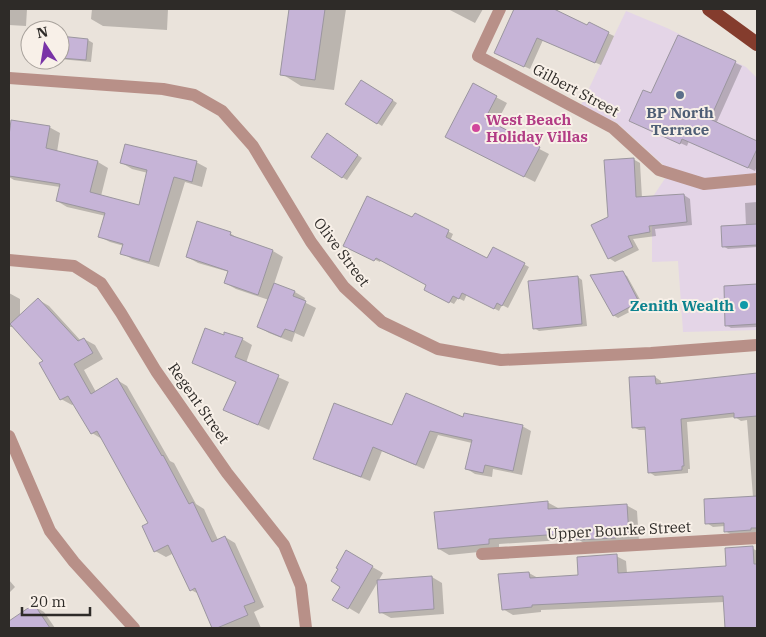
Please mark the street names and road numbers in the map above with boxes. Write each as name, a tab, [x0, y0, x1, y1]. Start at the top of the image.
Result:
street label: Gilbert Street	[530, 59, 622, 121]
street label: Olive Street	[310, 214, 374, 290]
street label: Regent Street	[164, 359, 234, 447]
street label: Upper Bourke Street	[546, 517, 692, 543]

